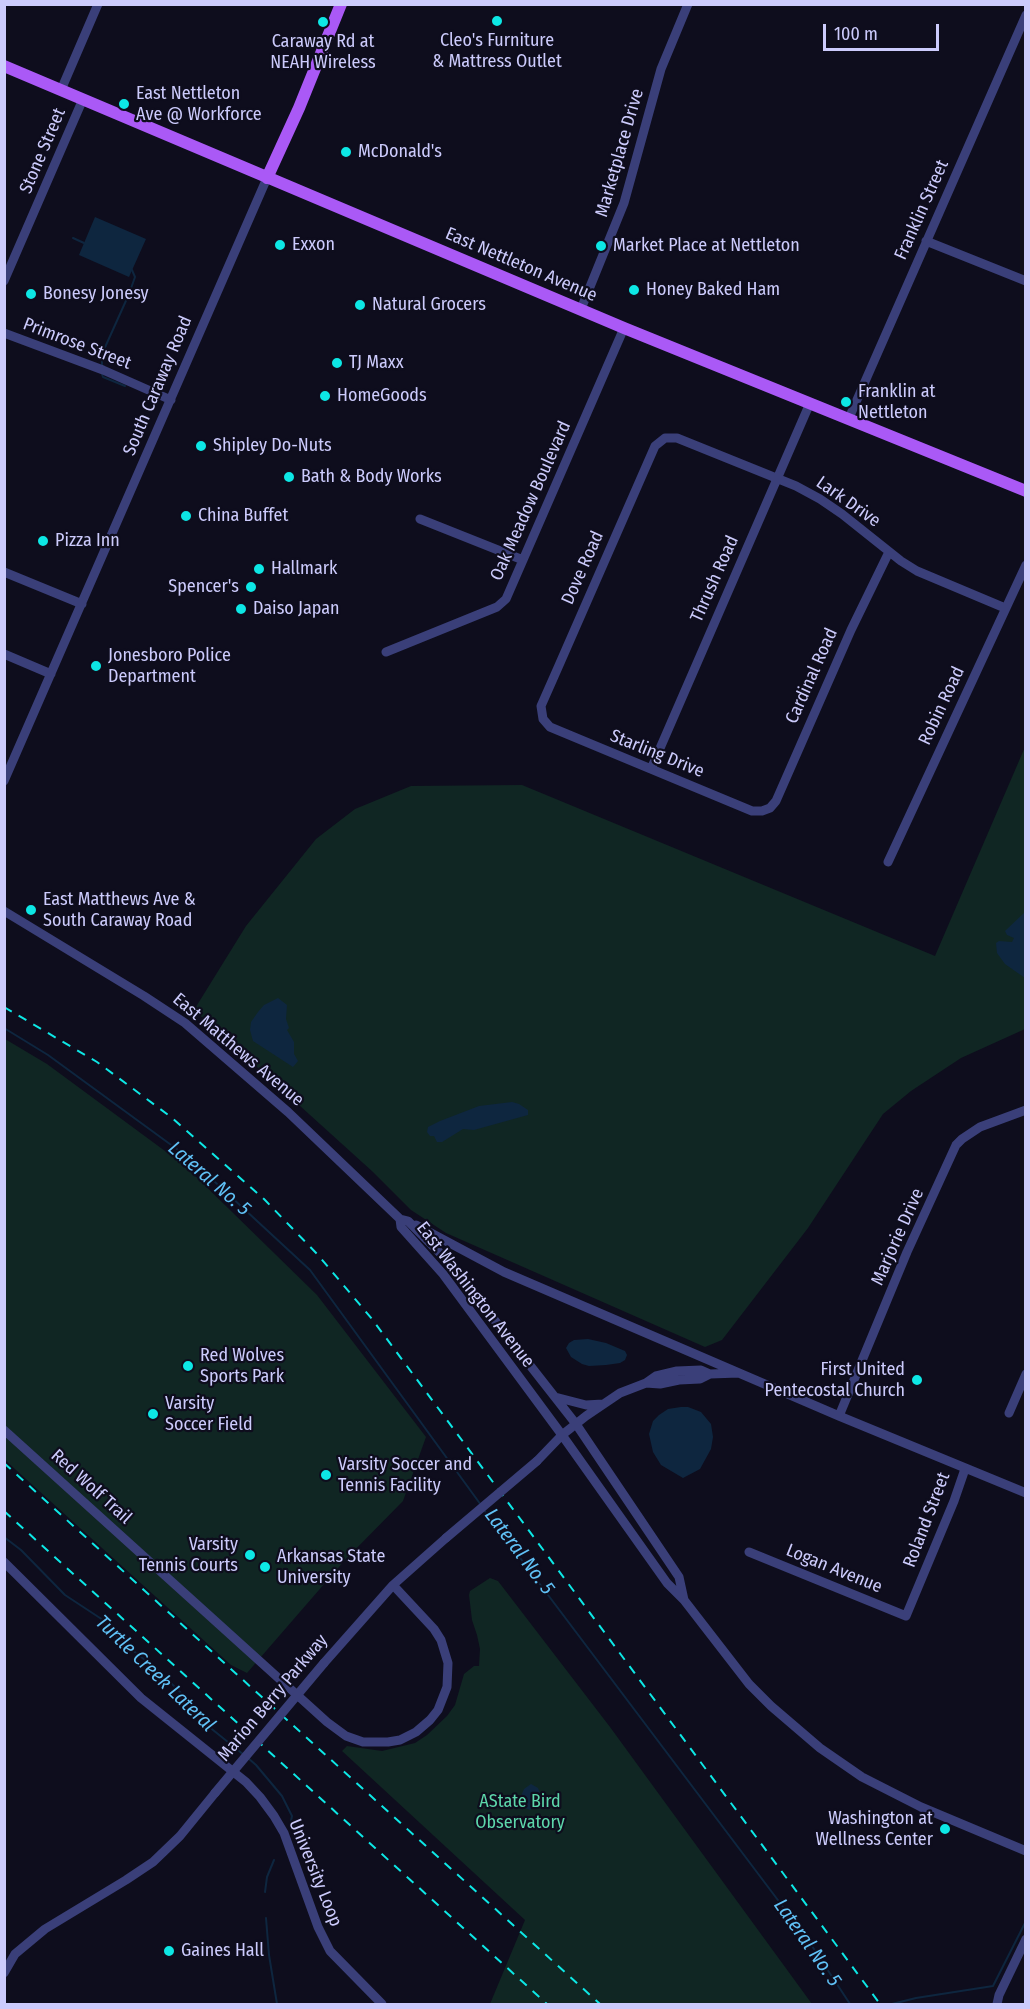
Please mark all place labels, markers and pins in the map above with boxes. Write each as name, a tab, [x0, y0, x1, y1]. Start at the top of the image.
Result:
marker: Cleo's Furniture & Mattress Outlet	[490, 14, 504, 28]
marker: Caraway Rd at NEAH Wireless	[316, 15, 330, 29]
place label: Cleo's Furniture & Mattress Outlet	[432, 30, 562, 72]
place label: Caraway Rd at NEAH Wireless	[270, 31, 376, 74]
place label: East Nettleton Ave @ Workforce	[136, 83, 262, 125]
marker: East Nettleton Ave @ Workforce	[117, 97, 131, 111]
place label: McDonald's	[358, 141, 442, 163]
marker: McDonald's	[339, 145, 353, 159]
place label: Exxon	[292, 234, 335, 256]
place label: Market Place at Nettleton	[613, 235, 800, 257]
marker: Exxon	[273, 238, 287, 252]
marker: Market Place at Nettleton	[594, 239, 608, 253]
place label: Honey Baked Ham	[646, 279, 780, 301]
place label: Bonesy Jonesy	[43, 283, 149, 305]
marker: Honey Baked Ham	[627, 283, 641, 297]
marker: Bonesy Jonesy	[24, 287, 38, 301]
place label: Natural Grocers	[372, 294, 486, 316]
marker: Natural Grocers	[353, 298, 367, 312]
place label: TJ Maxx	[349, 352, 404, 374]
marker: TJ Maxx	[330, 356, 344, 370]
place label: Franklin at Nettleton	[858, 381, 935, 424]
place label: HomeGoods	[337, 385, 427, 407]
marker: HomeGoods	[318, 389, 332, 403]
marker: Franklin at Nettleton	[839, 395, 853, 409]
place label: Shipley Do-Nuts	[213, 435, 332, 457]
marker: Shipley Do-Nuts	[194, 439, 208, 453]
place label: Bath & Body Works	[301, 466, 442, 488]
marker: Bath & Body Works	[282, 470, 296, 484]
place label: China Buffet	[198, 505, 288, 527]
marker: China Buffet	[179, 509, 193, 523]
place label: Pizza Inn	[55, 530, 120, 552]
marker: Pizza Inn	[36, 534, 50, 548]
place label: Hallmark	[271, 558, 337, 580]
marker: Hallmark	[252, 562, 266, 576]
place label: Spencer's	[168, 576, 239, 598]
marker: Spencer's	[244, 580, 258, 594]
place label: Daiso Japan	[253, 598, 339, 620]
marker: Daiso Japan	[234, 602, 248, 616]
place label: Jonesboro Police Department	[108, 645, 231, 688]
marker: Jonesboro Police Department	[89, 659, 103, 673]
place label: East Matthews Ave & South Caraway Road	[43, 889, 196, 932]
marker: East Matthews Ave & South Caraway Road	[24, 903, 38, 917]
place label: Red Wolves Sports Park	[200, 1345, 284, 1388]
marker: Red Wolves Sports Park	[181, 1359, 195, 1373]
place label: First United Pentecostal Church	[765, 1359, 905, 1402]
marker: First United Pentecostal Church	[910, 1373, 924, 1387]
place label: Varsity Soccer Field	[165, 1393, 253, 1436]
marker: Varsity Soccer Field	[146, 1407, 160, 1421]
place label: Varsity Soccer and Tennis Facility	[338, 1454, 472, 1496]
marker: Varsity Soccer and Tennis Facility	[319, 1468, 333, 1482]
place label: Varsity Tennis Courts	[139, 1534, 238, 1576]
place label: Arkansas State University	[277, 1546, 385, 1588]
marker: Varsity Tennis Courts	[243, 1548, 257, 1562]
marker: Arkansas State University	[258, 1560, 272, 1574]
place label: Washington at Wellness Center	[816, 1808, 933, 1850]
marker: Washington at Wellness Center	[938, 1822, 952, 1836]
place label: Gaines Hall	[181, 1940, 264, 1962]
marker: Gaines Hall	[162, 1944, 176, 1958]

